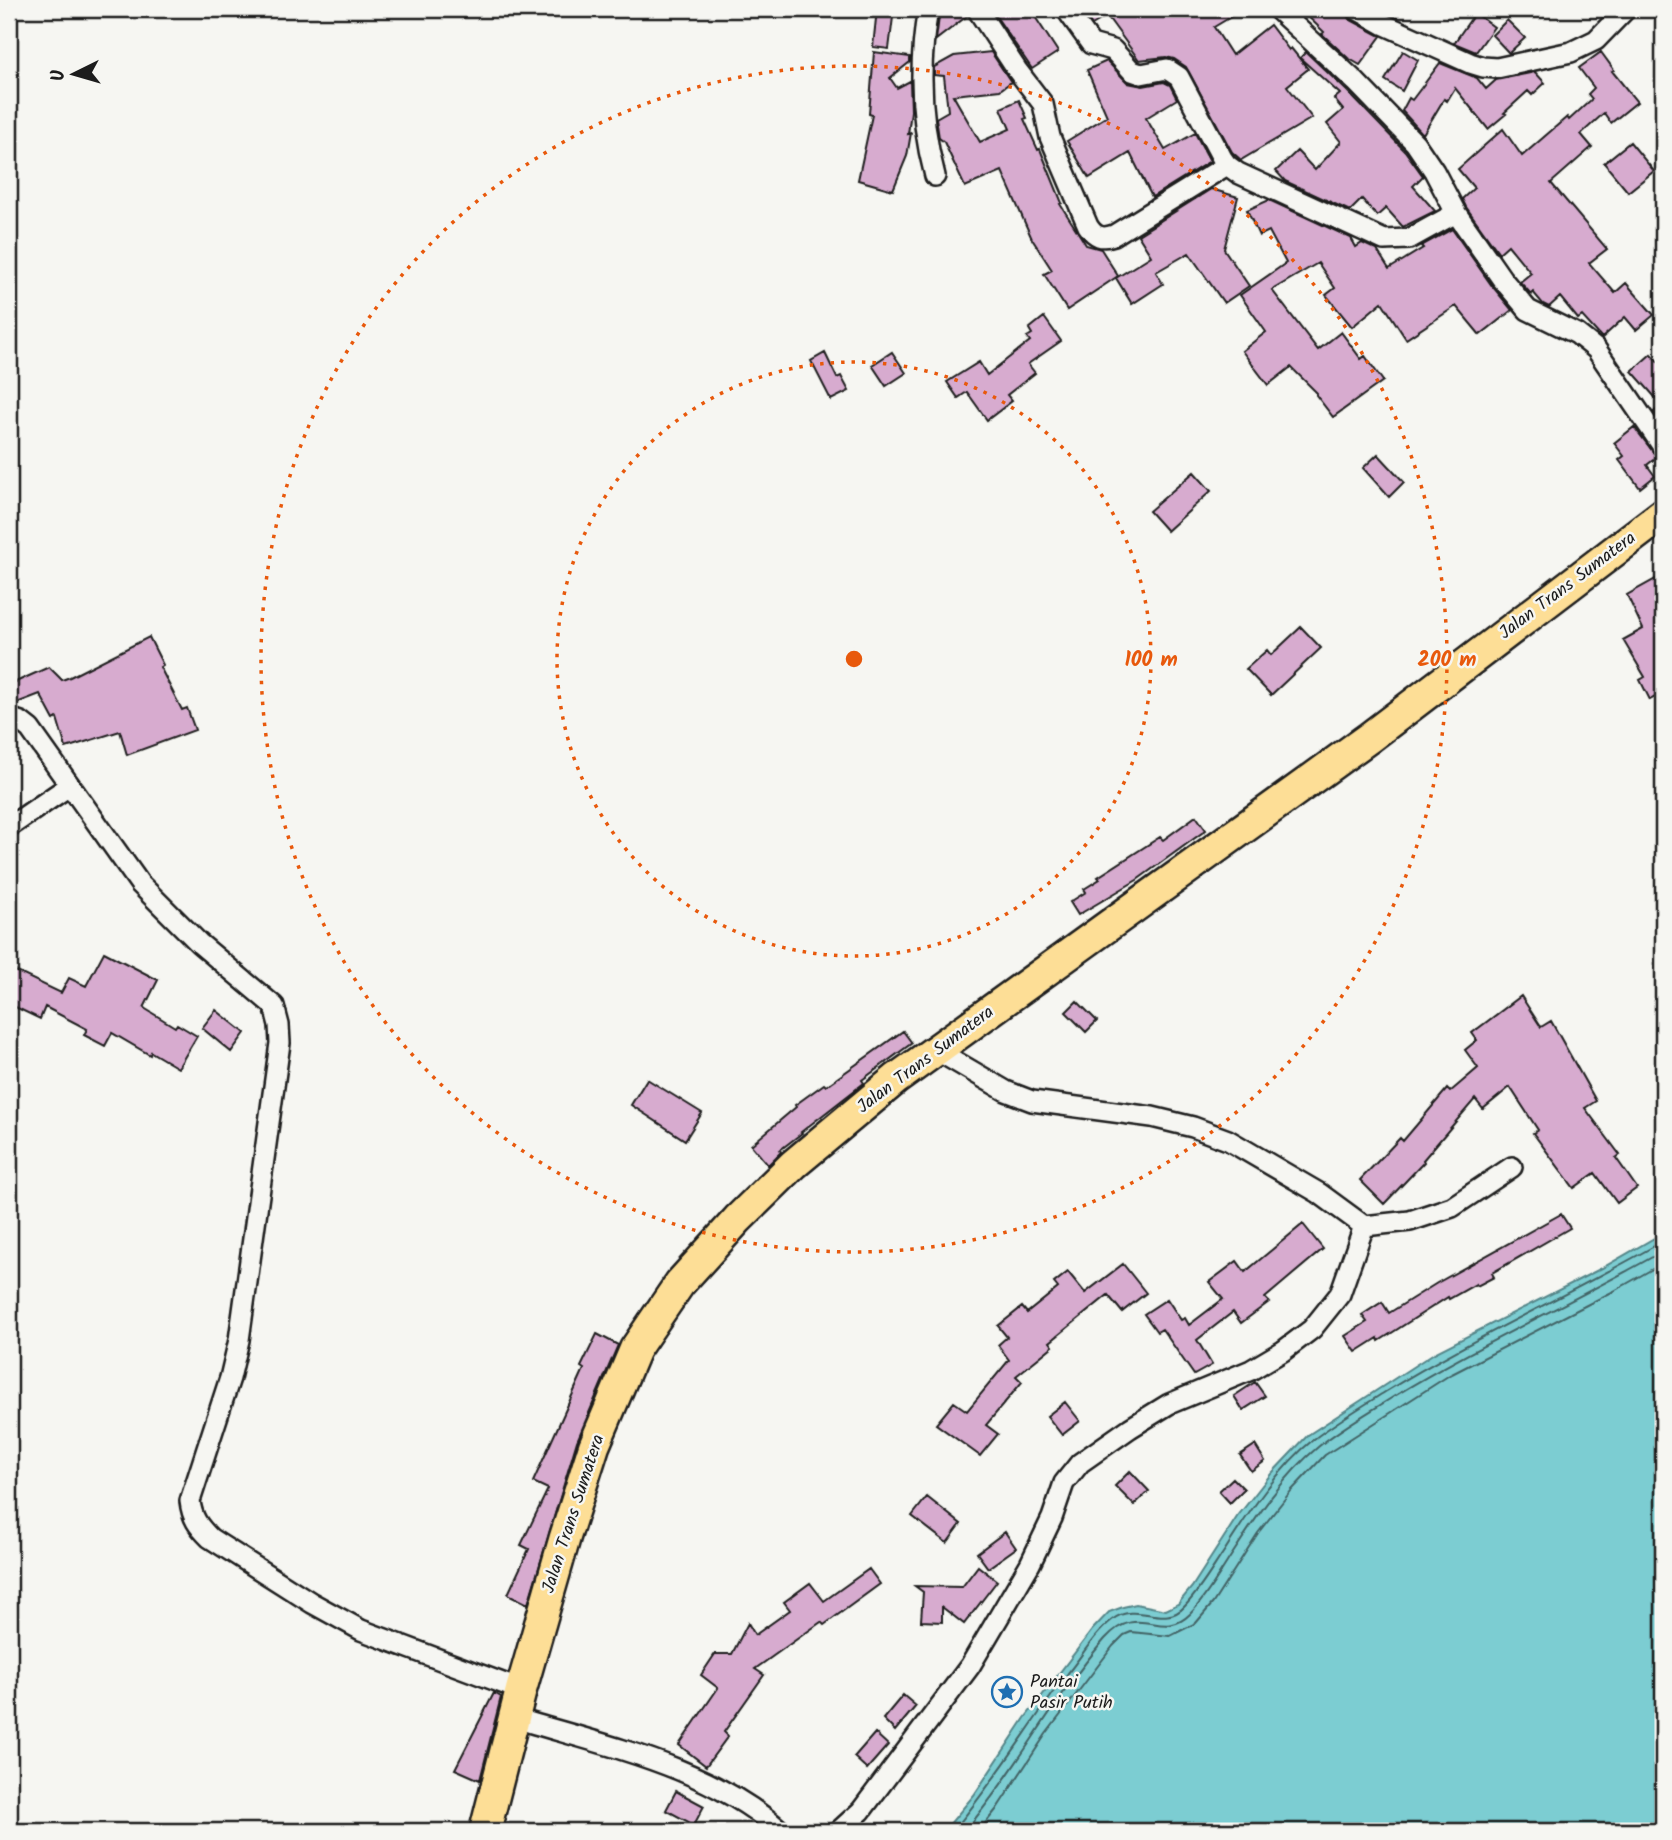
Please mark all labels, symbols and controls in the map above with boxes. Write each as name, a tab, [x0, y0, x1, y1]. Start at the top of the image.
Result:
north arrow	[38, 38, 108, 108]
text: U	[44, 68, 74, 82]
street label: Jalan Trans Sumatera	[1493, 525, 1643, 647]
text: 100 m	[1124, 644, 1178, 677]
text: 200 m	[1417, 644, 1477, 677]
centre of rings	[842, 647, 866, 671]
street label: Jalan Trans Sumatera	[851, 999, 1001, 1121]
street label: Jalan Trans Sumatera	[535, 1431, 613, 1597]
place label: Pantai Pasir Putih	[1030, 1668, 1113, 1718]
place icon: Pantai Pasir Putih	[990, 1675, 1024, 1709]

